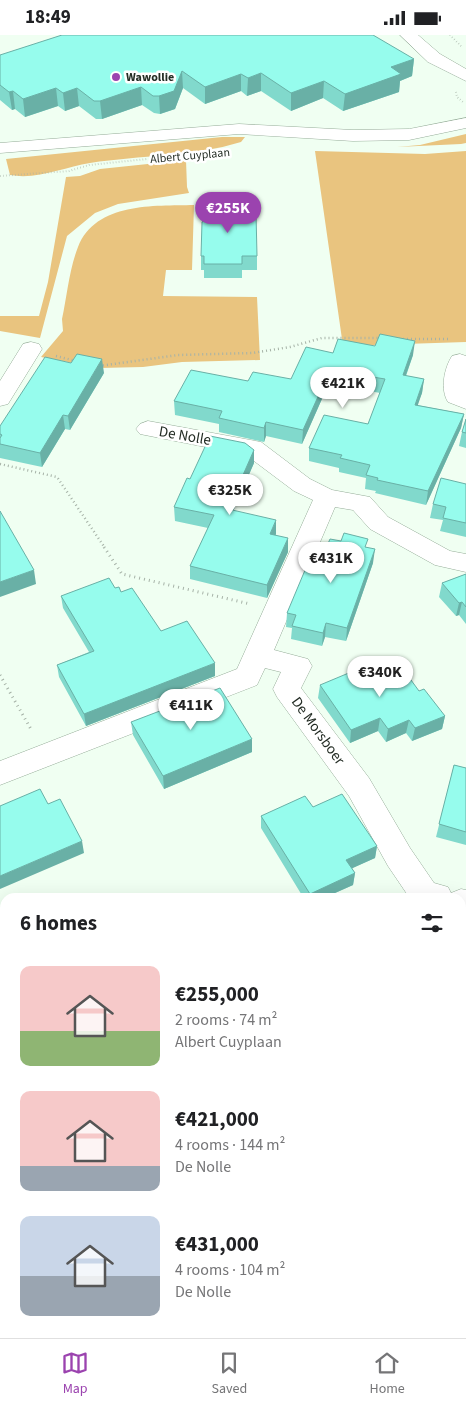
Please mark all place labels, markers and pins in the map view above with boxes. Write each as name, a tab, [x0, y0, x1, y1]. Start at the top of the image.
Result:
place label: Wawollie	[126, 69, 174, 86]
marker: Wawollie	[110, 71, 122, 83]
pin: €255K	[193, 191, 263, 234]
pin: €421K	[308, 367, 378, 409]
pin: €325K	[195, 473, 265, 516]
pin: €431K	[296, 541, 366, 584]
pin: €340K	[345, 655, 415, 698]
pin: €411K	[156, 689, 226, 731]

